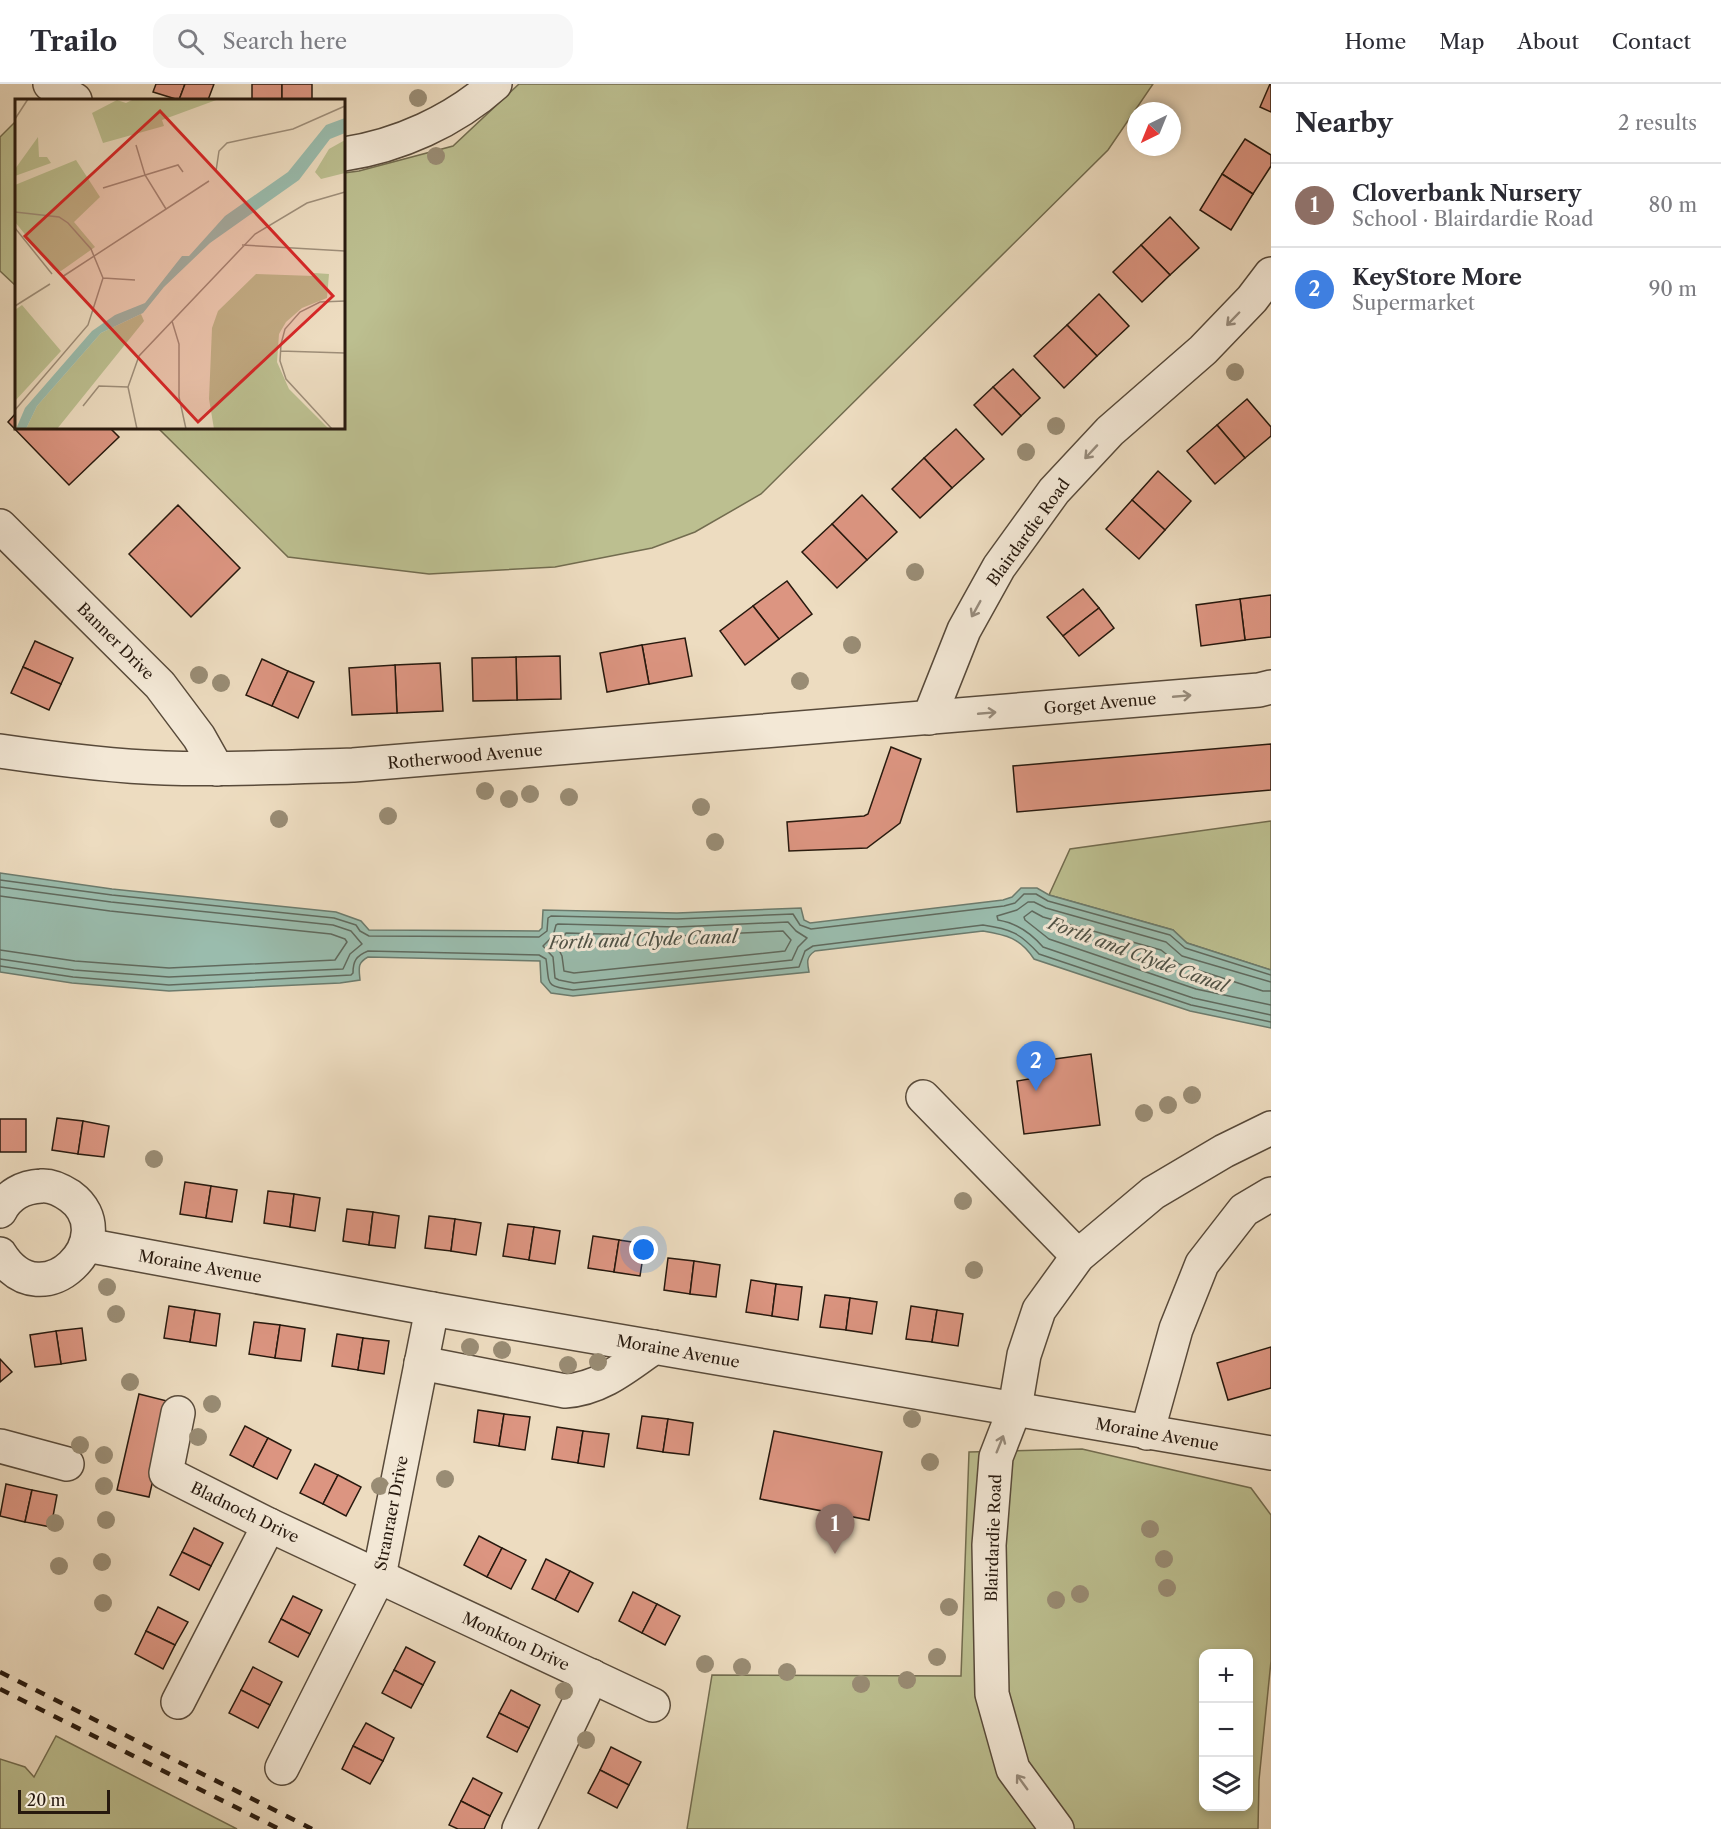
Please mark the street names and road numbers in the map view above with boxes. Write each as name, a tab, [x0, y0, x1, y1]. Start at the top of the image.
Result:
street label: Blairdardie Road	[982, 474, 1074, 590]
street label: Banner Drive	[73, 598, 159, 684]
street label: Gorget Avenue	[1043, 688, 1157, 718]
street label: Rotherwood Avenue	[387, 739, 543, 773]
street label: Moraine Avenue	[137, 1245, 263, 1287]
street label: Moraine Avenue	[615, 1330, 741, 1372]
street label: Moraine Avenue	[1094, 1413, 1220, 1455]
street label: Stranraer Drive	[370, 1454, 412, 1572]
street label: Blairdardie Road	[981, 1474, 1005, 1602]
street label: Bladnoch Drive	[188, 1477, 302, 1547]
street label: Monkton Drive	[459, 1607, 573, 1675]

